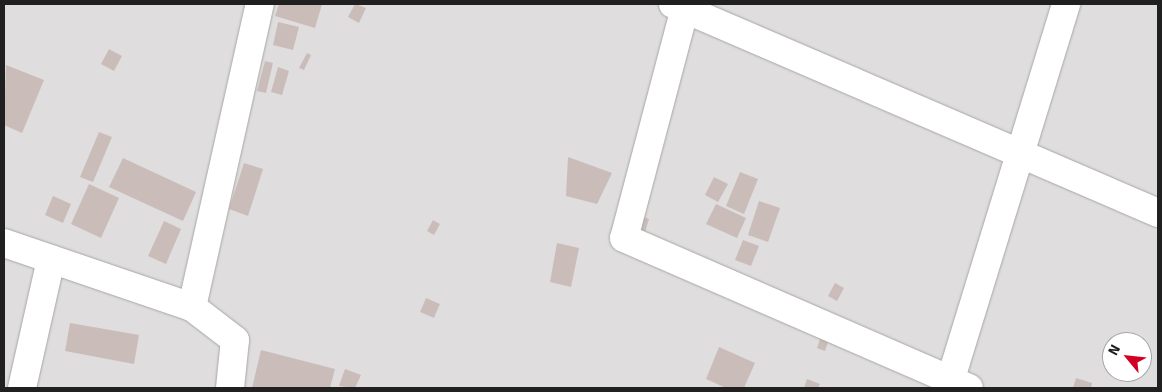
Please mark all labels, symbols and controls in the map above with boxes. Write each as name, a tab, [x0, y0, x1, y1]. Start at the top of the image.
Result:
north arrow	[1102, 332, 1152, 382]
text: N	[1104, 342, 1124, 358]

